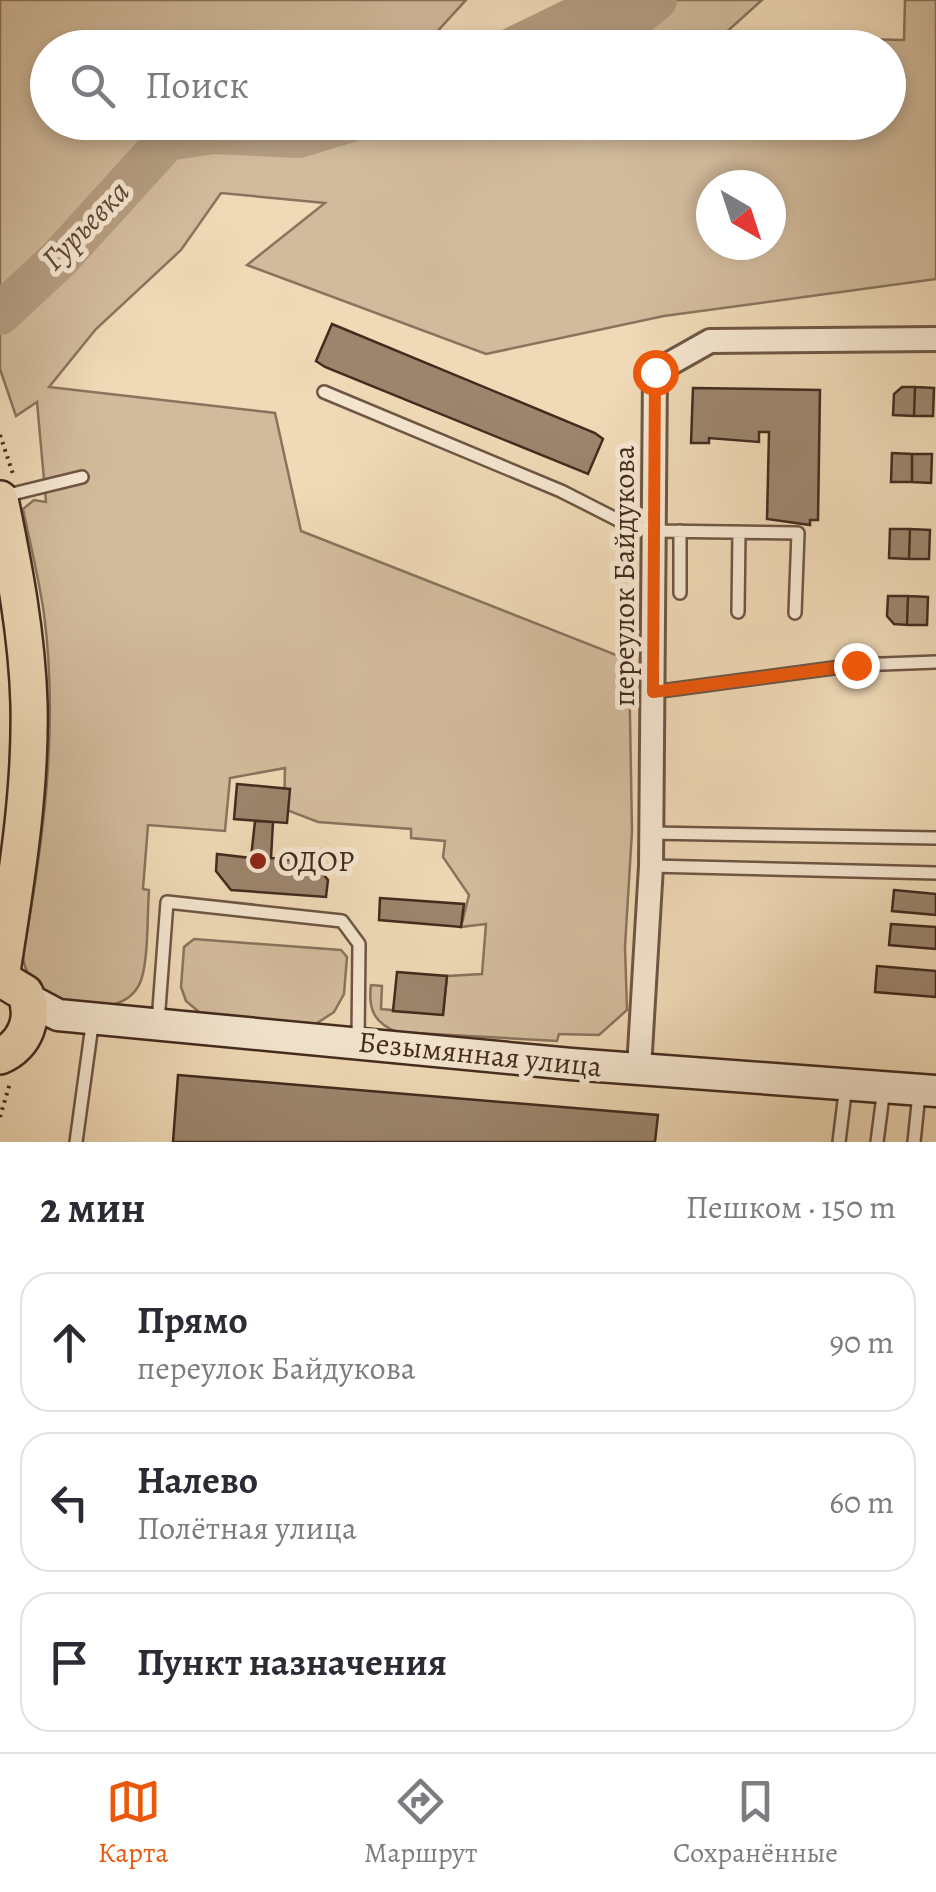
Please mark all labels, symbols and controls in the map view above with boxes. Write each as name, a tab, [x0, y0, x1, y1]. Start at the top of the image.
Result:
search box	[30, 30, 906, 140]
icon: search	[65, 58, 120, 113]
text: Поиск	[145, 59, 249, 111]
water label: Гурьевка	[31, 170, 139, 280]
north arrow	[696, 170, 786, 260]
route start	[633, 350, 679, 396]
street label: переулок Байдукова	[604, 445, 644, 707]
route end	[834, 643, 880, 689]
place label: ОДОР	[278, 841, 354, 881]
marker: ОДОР	[247, 850, 269, 872]
street label: Безымянная улица	[356, 1021, 604, 1087]
text: 2 мин	[40, 1179, 146, 1236]
text: Пешком · 150 m	[686, 1185, 896, 1229]
text: Прямо	[137, 1294, 248, 1346]
icon: ahead	[42, 1315, 97, 1370]
text: 90 m	[829, 1320, 894, 1364]
text: переулок Байдукова	[137, 1346, 416, 1390]
text: Налево	[137, 1454, 258, 1506]
icon: left	[42, 1475, 97, 1530]
text: 60 m	[829, 1480, 894, 1524]
text: Полётная улица	[137, 1506, 357, 1550]
icon: arrive	[42, 1635, 97, 1690]
text: Пункт назначения	[137, 1636, 447, 1688]
tab: Карта	[98, 1774, 168, 1872]
tab: Маршрут	[364, 1774, 477, 1872]
tab: Сохранённые	[673, 1774, 838, 1872]

